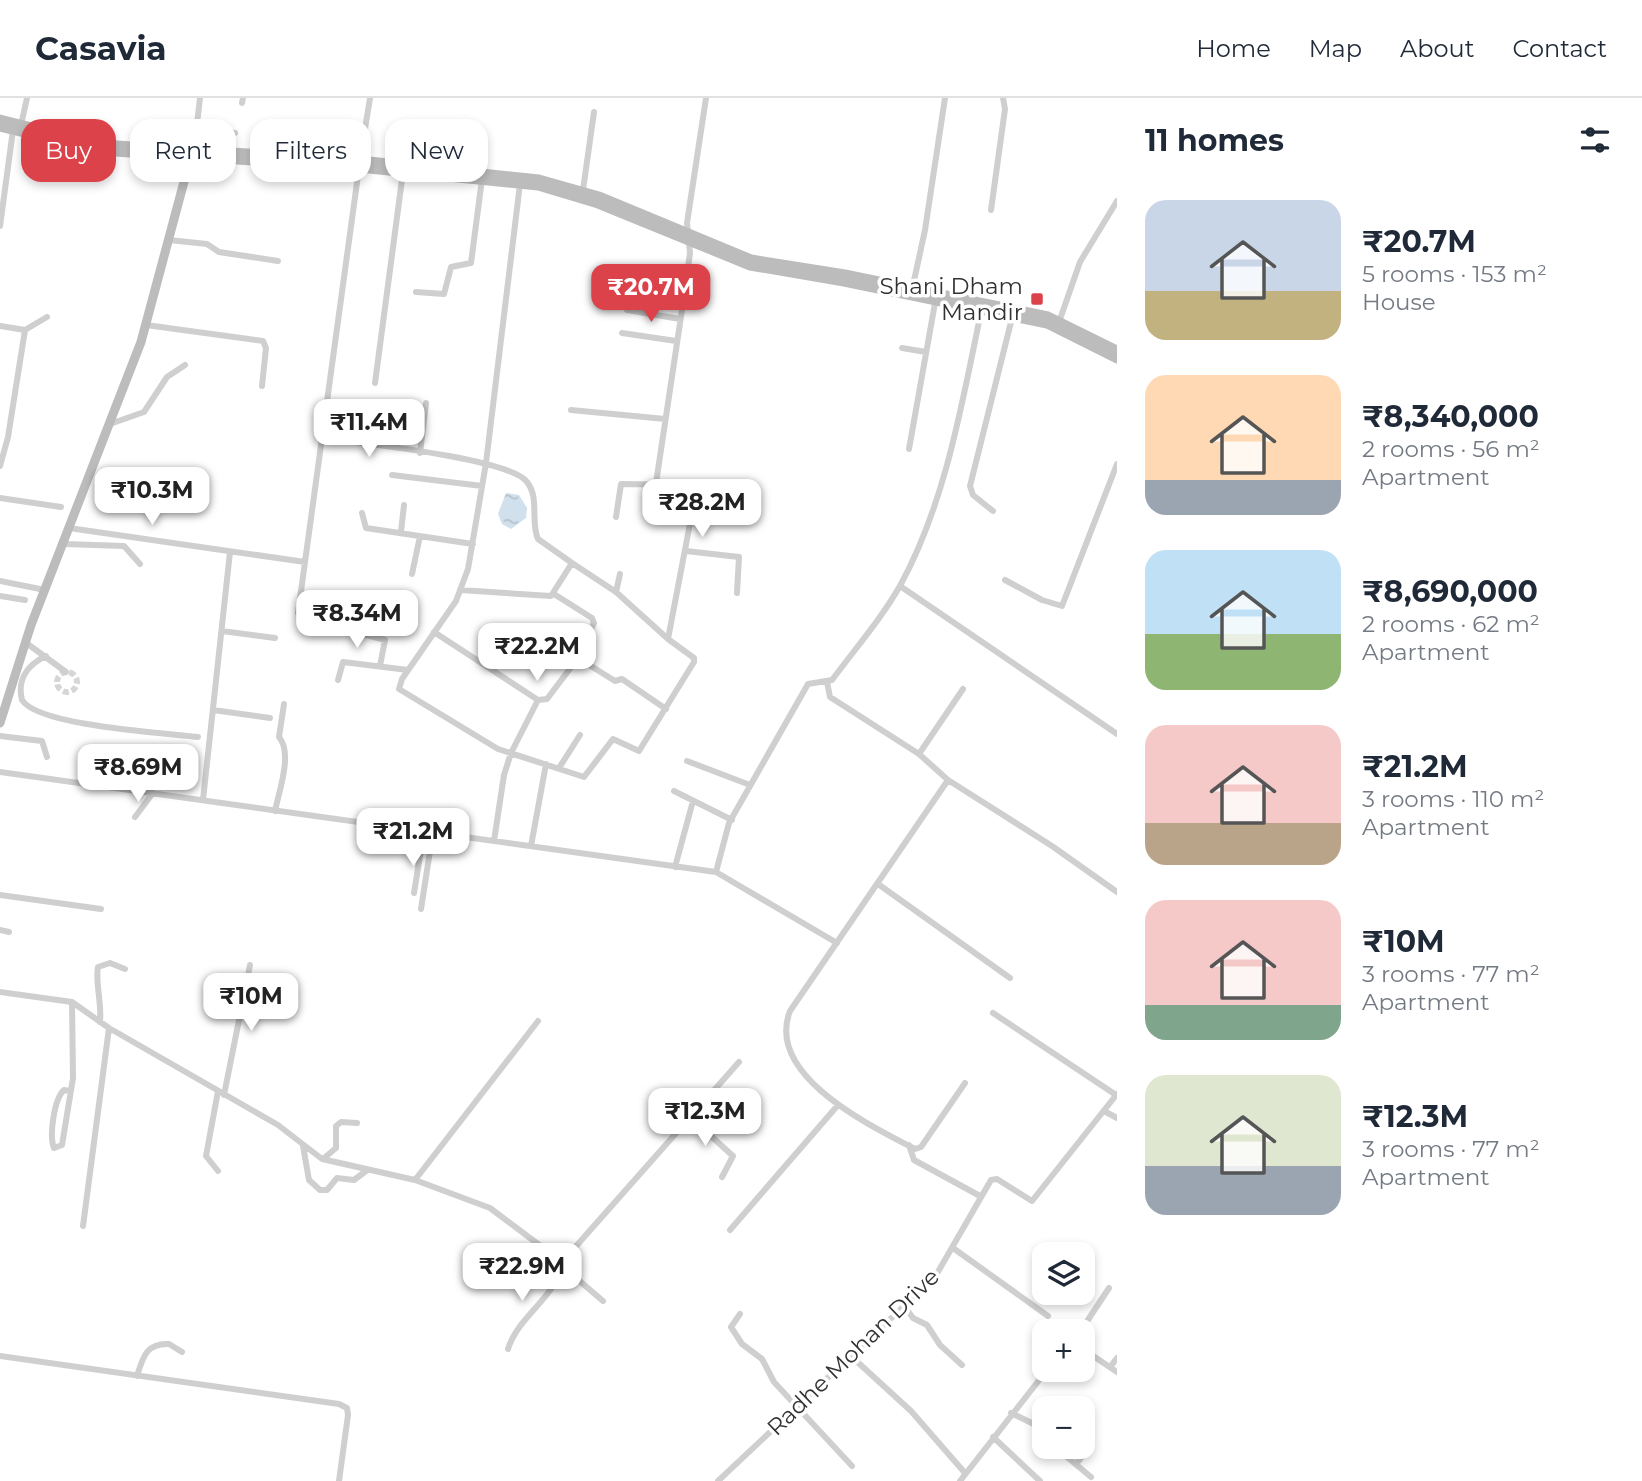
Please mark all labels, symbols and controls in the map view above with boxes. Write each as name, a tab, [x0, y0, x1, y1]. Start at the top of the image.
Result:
text: Casavia	[35, 28, 167, 68]
text: Home	[1196, 34, 1271, 63]
text: Map	[1309, 34, 1362, 63]
text: About	[1400, 34, 1474, 63]
text: Contact	[1512, 34, 1607, 63]
chip: Buy	[21, 119, 116, 182]
chip: Rent	[130, 119, 236, 182]
chip: Filters	[250, 119, 371, 182]
chip: New	[385, 119, 488, 182]
icon: filters	[1576, 121, 1614, 159]
text: 11 homes	[1145, 122, 1284, 159]
text: ₹20.7M	[1362, 223, 1476, 260]
icon: home	[1201, 228, 1285, 312]
text: 5 rooms · 153 m²	[1362, 260, 1547, 288]
pin: ₹20.7M	[594, 264, 708, 324]
place label: Shani Dham Mandir	[879, 272, 1023, 326]
text: ₹20.7M	[607, 273, 695, 301]
text: House	[1362, 288, 1436, 316]
marker: Shani Dham Mandir	[1029, 291, 1045, 307]
text: ₹8,340,000	[1362, 398, 1539, 435]
pin: ₹11.4M	[312, 400, 426, 459]
icon: home	[1201, 403, 1285, 487]
text: ₹11.4M	[330, 408, 408, 436]
text: 2 rooms · 56 m²	[1362, 435, 1540, 463]
text: Apartment	[1362, 463, 1490, 491]
pin: ₹10.3M	[95, 468, 209, 527]
text: ₹10.3M	[111, 476, 193, 504]
pin: ₹28.2M	[645, 480, 759, 539]
text: ₹28.2M	[658, 488, 746, 516]
text: ₹8,690,000	[1362, 573, 1538, 610]
icon: home	[1201, 578, 1285, 662]
pin: ₹8.34M	[300, 590, 414, 650]
text: ₹8.34M	[312, 599, 402, 627]
text: 2 rooms · 62 m²	[1362, 610, 1540, 638]
pin: ₹22.2M	[480, 624, 594, 683]
text: ₹22.2M	[494, 632, 580, 660]
text: Apartment	[1362, 638, 1490, 666]
pin: ₹8.69M	[81, 744, 195, 804]
text: ₹21.2M	[1362, 748, 1468, 785]
text: ₹8.69M	[94, 753, 182, 781]
icon: home	[1201, 753, 1285, 837]
text: 3 rooms · 110 m²	[1362, 785, 1544, 813]
pin: ₹21.2M	[356, 808, 470, 868]
text: Apartment	[1362, 813, 1490, 841]
text: ₹21.2M	[372, 817, 454, 845]
text: ₹10M	[1362, 923, 1445, 960]
icon: home	[1201, 928, 1285, 1012]
text: 3 rooms · 77 m²	[1362, 960, 1540, 988]
pin: ₹10M	[210, 974, 292, 1033]
text: ₹10M	[219, 982, 283, 1010]
text: Apartment	[1362, 988, 1490, 1016]
pin: ₹12.3M	[648, 1088, 762, 1148]
text: ₹12.3M	[664, 1097, 746, 1125]
text: ₹12.3M	[1362, 1098, 1468, 1135]
icon: home	[1201, 1103, 1285, 1187]
text: 3 rooms · 77 m²	[1362, 1135, 1540, 1163]
text: Apartment	[1362, 1163, 1490, 1191]
map controls	[1032, 1242, 1095, 1459]
button: layers	[1032, 1242, 1095, 1305]
pin: ₹22.9M	[465, 1244, 579, 1303]
text: ₹22.9M	[479, 1252, 565, 1280]
street label: Radhe Mohan Drive	[761, 1263, 945, 1441]
button: +	[1032, 1319, 1095, 1382]
button: −	[1032, 1396, 1095, 1459]

